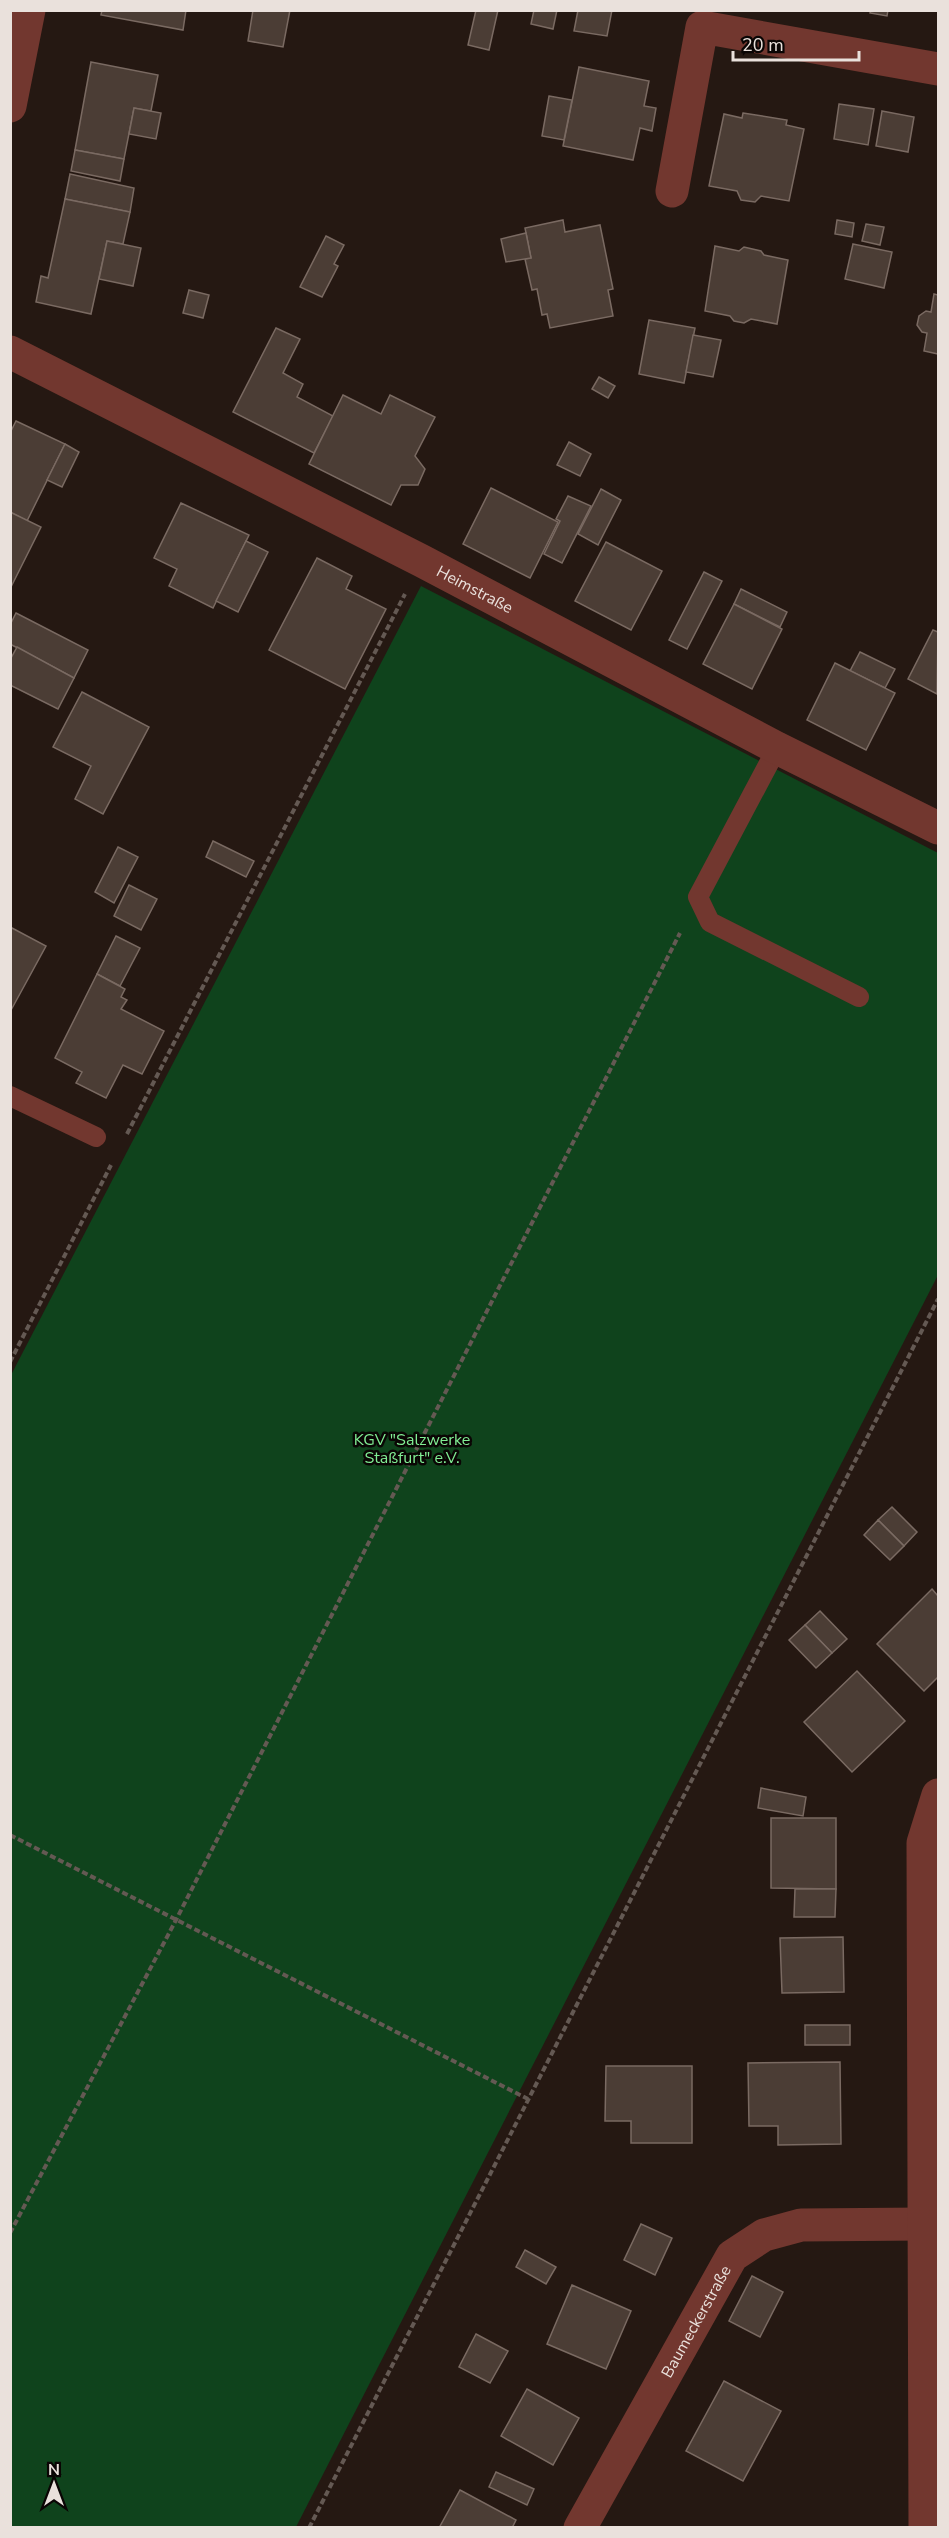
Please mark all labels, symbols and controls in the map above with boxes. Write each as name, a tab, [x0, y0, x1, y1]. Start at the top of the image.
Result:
scale bar	[733, 24, 859, 62]
text: 20 m	[742, 33, 784, 57]
street label: Heimstraße	[432, 561, 517, 619]
park label: KGV "Salzwerke Staßfurt" e.V.	[354, 1429, 470, 1469]
street label: Baumeckerstraße	[656, 2261, 737, 2382]
north arrow	[24, 2454, 84, 2514]
text: N	[48, 2459, 60, 2481]

